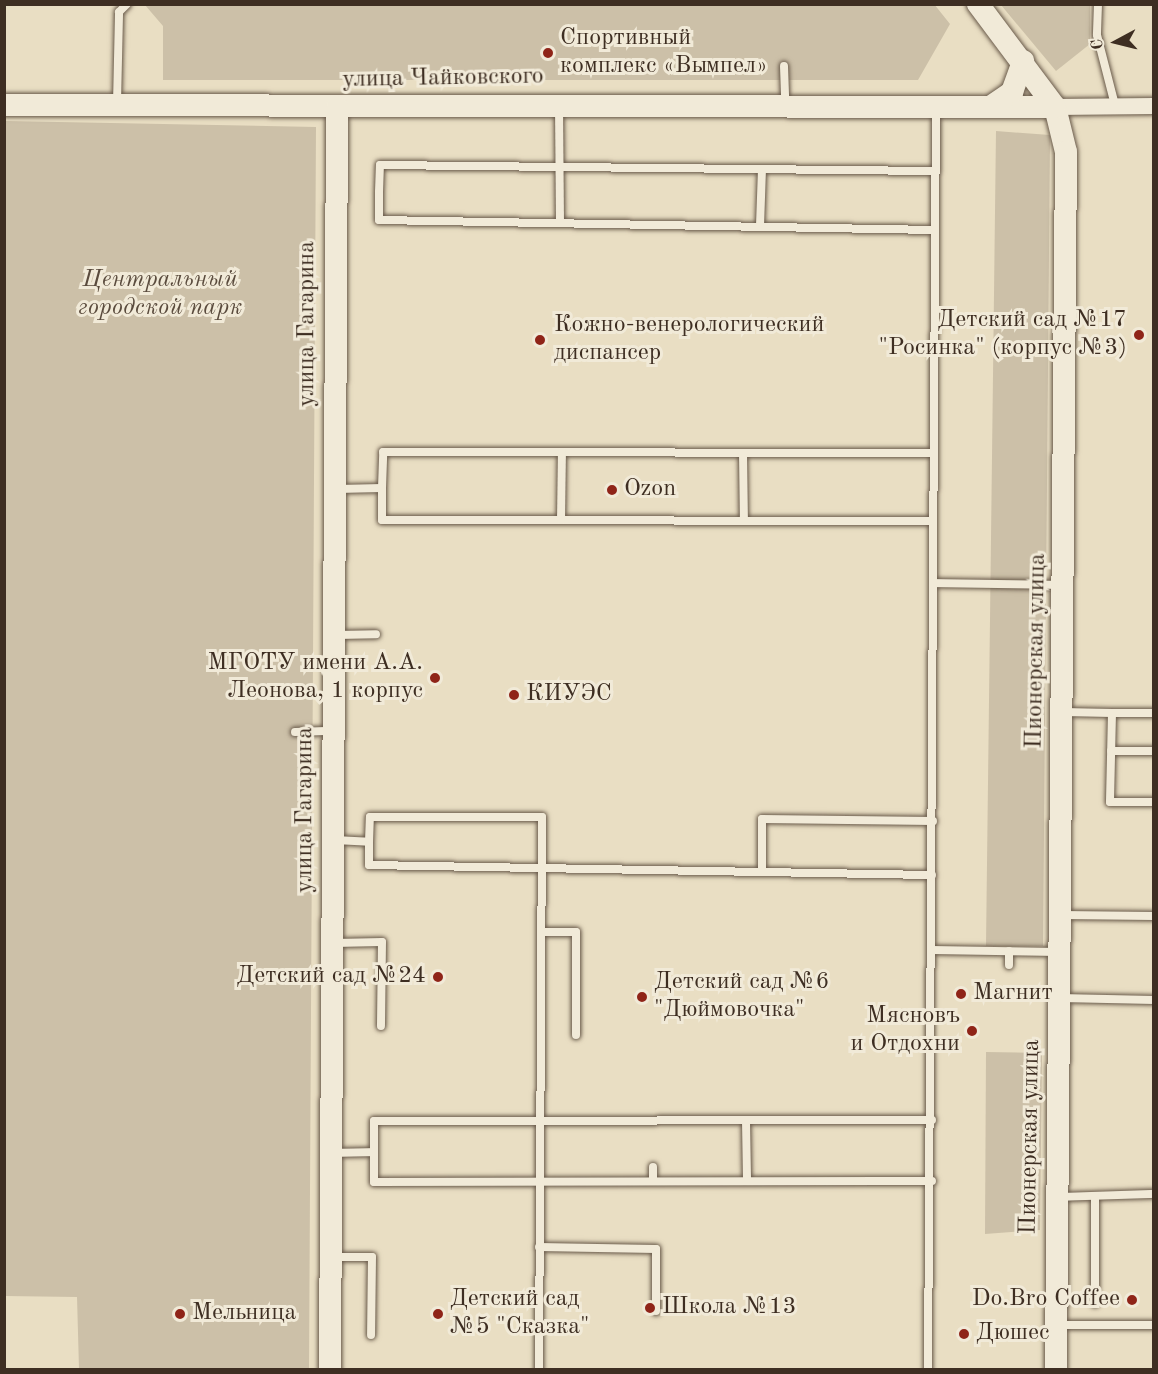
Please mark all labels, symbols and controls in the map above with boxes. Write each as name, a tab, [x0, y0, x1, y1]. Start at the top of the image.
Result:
north arrow	[1086, 12, 1146, 72]
place label: Спортивный комплекс «Вымпел»	[560, 25, 768, 81]
text: С	[1090, 38, 1107, 50]
marker: Спортивный комплекс «Вымпел»	[541, 46, 555, 60]
street label: улица Чайковского	[342, 63, 544, 95]
street label: улица Гагарина	[294, 241, 322, 407]
park label: Центральный городской парк	[78, 267, 242, 323]
place label: Детский сад №17 "Росинка" (корпус №3)	[878, 307, 1127, 363]
place label: Кожно-венерологический диспансер	[554, 312, 824, 368]
marker: Детский сад №17 "Росинка" (корпус №3)	[1132, 328, 1146, 342]
marker: Кожно-венерологический диспансер	[531, 331, 549, 349]
place label: Ozon	[624, 476, 676, 504]
marker: Ozon	[605, 483, 619, 497]
street label: Пионерская улица	[1021, 553, 1053, 749]
place label: МГОТУ имени А.А. Леонова, 1 корпус	[207, 650, 423, 706]
marker: МГОТУ имени А.А. Леонова, 1 корпус	[428, 671, 442, 685]
place label: КИУЭС	[526, 681, 612, 709]
marker: КИУЭС	[507, 688, 521, 702]
street label: улица Гагарина	[292, 727, 320, 893]
place label: Детский сад №24	[237, 963, 426, 991]
place label: Детский сад №6 "Дюймовочка"	[654, 969, 830, 1025]
marker: Детский сад №24	[431, 970, 445, 984]
place label: Магнит	[973, 980, 1053, 1008]
marker: Магнит	[954, 987, 968, 1001]
marker: Детский сад №6 "Дюймовочка"	[635, 990, 649, 1004]
place label: Мясновъ и Отдохни	[851, 1003, 960, 1059]
marker: Мясновъ и Отдохни	[965, 1024, 979, 1038]
street label: Пионерская улица	[1015, 1039, 1047, 1235]
place label: Детский сад №5 "Сказка"	[450, 1286, 589, 1342]
place label: Do.Bro Coffee	[972, 1286, 1120, 1314]
marker: Do.Bro Coffee	[1125, 1293, 1139, 1307]
place label: Школа №13	[662, 1294, 797, 1322]
place label: Мельница	[192, 1300, 296, 1328]
marker: Школа №13	[643, 1301, 657, 1315]
marker: Мельница	[173, 1307, 187, 1321]
marker: Детский сад №5 "Сказка"	[431, 1307, 445, 1321]
place label: Дюшес	[976, 1320, 1049, 1348]
marker: Дюшес	[957, 1327, 971, 1341]

